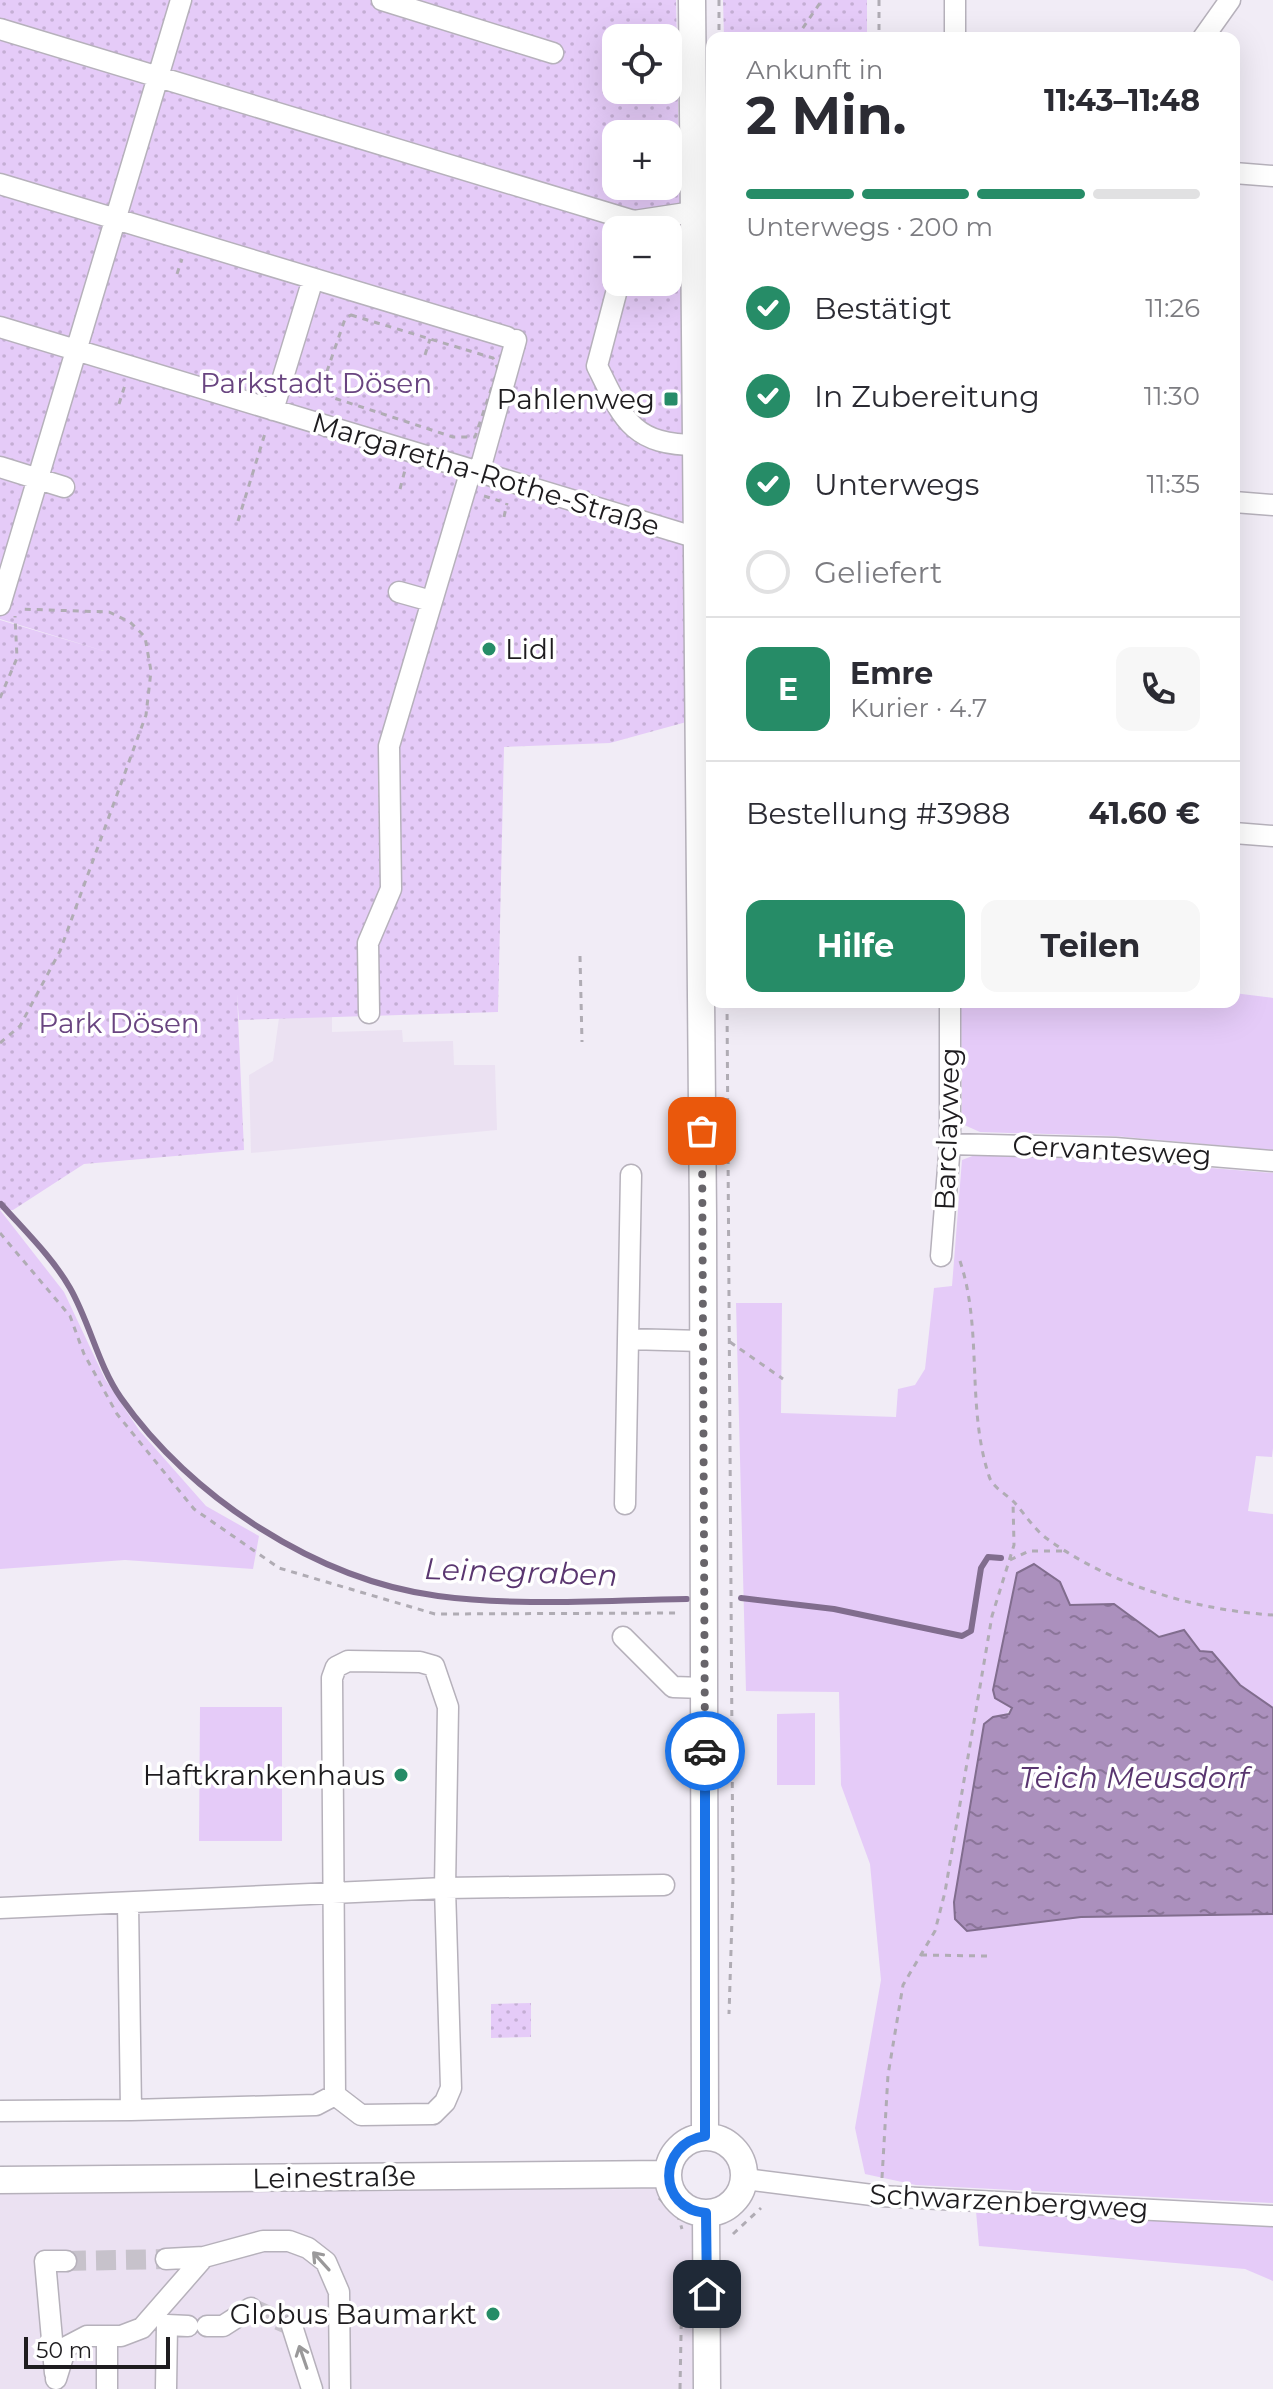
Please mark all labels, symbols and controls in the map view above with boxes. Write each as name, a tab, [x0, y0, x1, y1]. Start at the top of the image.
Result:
map controls	[602, 24, 682, 296]
button: locate	[602, 24, 682, 104]
text: Ankunft in	[746, 54, 883, 86]
text: 11:43–11:48	[1044, 82, 1200, 119]
text: 2 Min.	[746, 84, 906, 147]
button: +	[602, 120, 682, 200]
text: Unterwegs · 200 m	[746, 211, 993, 243]
button: −	[602, 216, 682, 296]
icon: check	[746, 286, 790, 330]
text: Bestätigt	[814, 290, 952, 327]
text: 11:26	[1145, 292, 1200, 324]
park label: Parkstadt Dösen	[200, 366, 432, 400]
icon: check	[746, 374, 790, 418]
text: In Zubereitung	[814, 378, 1040, 415]
text: 11:30	[1144, 380, 1200, 412]
place label: Pahlenweg	[496, 382, 655, 416]
marker: Pahlenweg	[662, 390, 680, 408]
street label: Margaretha-Rothe-Straße	[308, 405, 664, 543]
icon: check	[746, 462, 790, 506]
text: Unterwegs	[814, 466, 979, 503]
text: 11:35	[1147, 468, 1200, 500]
text: Geliefert	[814, 554, 942, 591]
place label: Lidl	[505, 632, 556, 666]
marker: Lidl	[480, 640, 498, 658]
button: phone	[1116, 647, 1200, 731]
text: Emre	[850, 655, 933, 692]
text: E	[778, 671, 798, 708]
text: Kurier · 4.7	[850, 692, 987, 724]
text: Bestellung #3988	[746, 795, 1010, 832]
text: 41.60 €	[1089, 795, 1200, 832]
button: Hilfe	[746, 900, 965, 992]
button: Teilen	[981, 900, 1200, 992]
park label: Park Dösen	[38, 1006, 200, 1040]
street label: Barclayweg	[927, 1047, 967, 1211]
pin	[668, 1097, 736, 1165]
icon: bag	[680, 1109, 724, 1153]
street label: Cervantesweg	[1012, 1128, 1212, 1172]
water label: Leinegraben	[424, 1550, 618, 1594]
courier	[665, 1711, 745, 1791]
icon: car	[683, 1729, 727, 1773]
place label: Haftkrankenhaus	[143, 1758, 385, 1792]
water label: Teich Meusdorf	[1019, 1759, 1253, 1796]
marker: Haftkrankenhaus	[392, 1766, 410, 1784]
street label: Leinestraße	[252, 2159, 416, 2195]
street label: Schwarzenbergweg	[869, 2177, 1149, 2225]
one-way arrow	[312, 2251, 331, 2272]
pin	[673, 2260, 741, 2328]
icon: home	[685, 2272, 729, 2316]
place label: Globus Baumarkt	[230, 2297, 477, 2331]
marker: Globus Baumarkt	[484, 2305, 502, 2323]
scale bar	[24, 2333, 170, 2369]
text: 50 m	[36, 2337, 92, 2364]
one-way arrow	[295, 2345, 310, 2370]

